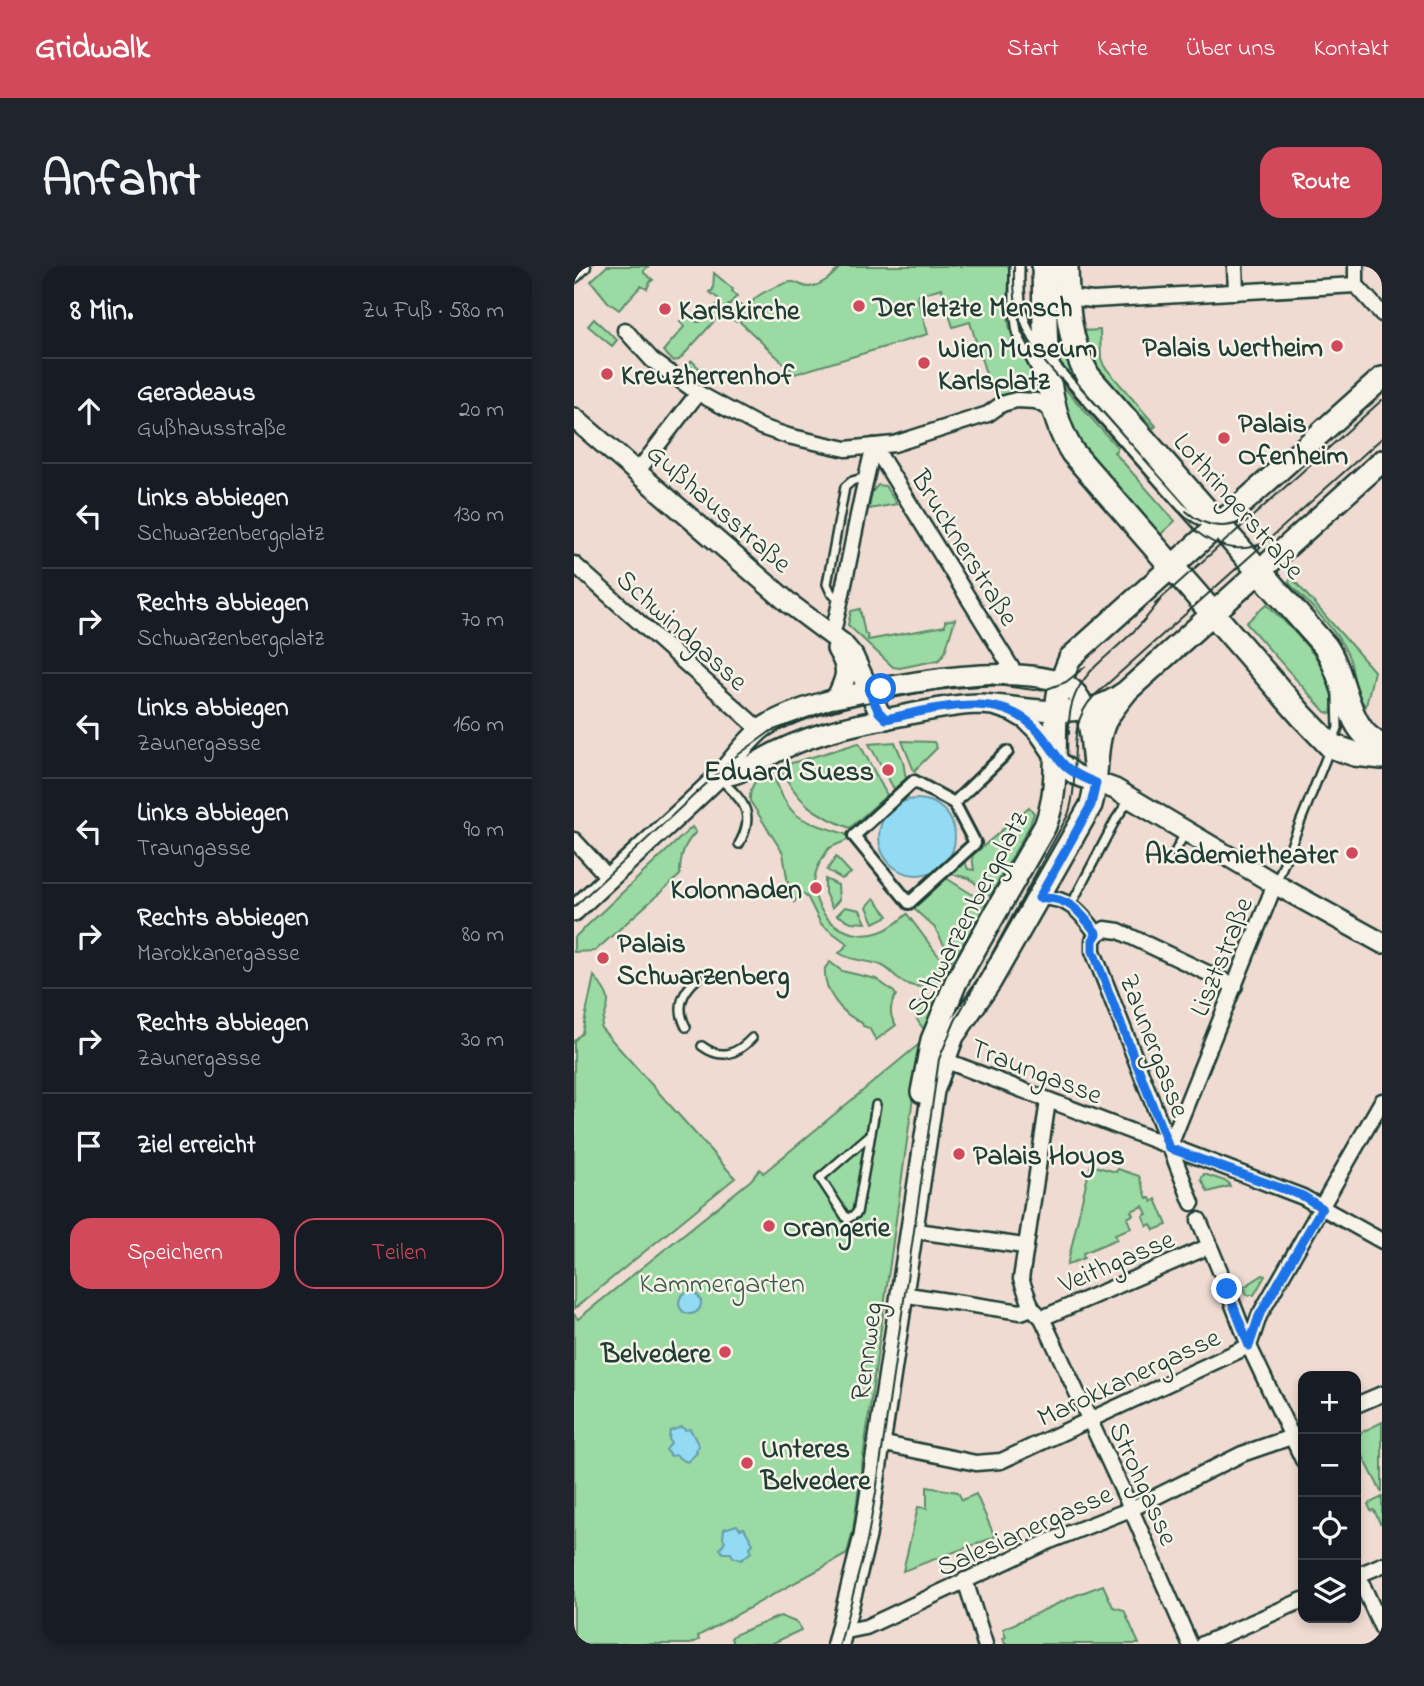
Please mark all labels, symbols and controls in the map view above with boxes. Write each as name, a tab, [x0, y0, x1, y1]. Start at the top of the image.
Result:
text: Gridwalk	[35, 25, 150, 73]
text: Start	[1007, 32, 1059, 67]
text: Karte	[1097, 32, 1148, 67]
text: Über uns	[1186, 32, 1275, 67]
text: Kontakt	[1313, 32, 1389, 67]
text: Anfahrt	[42, 146, 200, 218]
button: Route	[1260, 147, 1382, 218]
place label: Der letzte Mensch	[871, 289, 1072, 330]
text: 8 Min.	[70, 290, 133, 334]
place label: Karlskirche	[679, 292, 801, 333]
text: Zu Fuß · 580 m	[362, 295, 504, 328]
marker: Der letzte Mensch	[851, 298, 867, 314]
marker: Karlskirche	[657, 301, 673, 317]
place label: Palais Wertheim	[1142, 329, 1323, 370]
place label: Wien Museum Karlsplatz	[938, 330, 1097, 403]
marker: Palais Wertheim	[1329, 338, 1345, 354]
marker: Wien Museum Karlsplatz	[916, 355, 932, 371]
place label: Kreuzherrenhof	[621, 357, 795, 398]
marker: Kreuzherrenhof	[599, 366, 615, 382]
text: Geradeaus	[137, 375, 255, 413]
icon: ahead	[70, 392, 108, 430]
text: 20 m	[459, 394, 504, 427]
place label: Palais Ofenheim	[1238, 405, 1349, 478]
text: Gußhausstraße	[137, 413, 286, 446]
street label: Lothringerstraße	[1162, 425, 1313, 590]
marker: Palais Ofenheim	[1216, 430, 1232, 446]
street label: Gußhausstraße	[636, 435, 800, 585]
street label: Brucknerstraße	[898, 462, 1028, 636]
text: Links abbiegen	[137, 480, 288, 518]
icon: left	[70, 497, 108, 535]
text: 130 m	[454, 499, 504, 532]
text: Schwarzenbergplatz	[137, 518, 324, 551]
street label: Schwindgasse	[605, 561, 756, 702]
text: Rechts abbiegen	[137, 585, 309, 623]
icon: right	[70, 602, 108, 640]
text: 70 m	[461, 604, 504, 637]
text: Schwarzenbergplatz	[137, 623, 324, 656]
route start	[865, 673, 896, 704]
text: Links abbiegen	[137, 690, 288, 728]
icon: left	[70, 707, 108, 745]
text: 160 m	[453, 709, 504, 742]
text: Zaunergasse	[137, 728, 261, 761]
place label: Eduard Suess	[704, 753, 874, 794]
marker: Eduard Suess	[880, 762, 896, 778]
text: Links abbiegen	[137, 795, 288, 833]
street label: Schwarzenbergplatz	[897, 804, 1041, 1025]
icon: left	[70, 812, 108, 850]
text: 90 m	[464, 814, 504, 847]
text: Traungasse	[137, 833, 251, 866]
place label: Akademietheater	[1145, 836, 1339, 877]
marker: Akademietheater	[1344, 845, 1360, 861]
place label: Kolonnaden	[671, 871, 802, 912]
marker: Kolonnaden	[808, 880, 824, 896]
street label: Lisztstraße	[1181, 891, 1266, 1023]
text: Rechts abbiegen	[137, 900, 309, 938]
icon: right	[70, 917, 108, 955]
text: 80 m	[462, 919, 504, 952]
place label: Palais Schwarzenberg	[617, 925, 790, 999]
text: Marokkanergasse	[137, 938, 300, 971]
marker: Palais Schwarzenberg	[595, 950, 611, 966]
street label: Zaunergasse	[1107, 969, 1199, 1124]
text: Rechts abbiegen	[137, 1005, 309, 1043]
icon: right	[70, 1022, 108, 1060]
text: 30 m	[461, 1024, 504, 1057]
street label: Traungasse	[964, 1029, 1108, 1117]
text: Zaunergasse	[137, 1043, 261, 1076]
icon: arrive	[70, 1127, 108, 1165]
text: Ziel erreicht	[137, 1127, 256, 1165]
place label: Palais Hoyos	[973, 1137, 1125, 1178]
marker: Palais Hoyos	[951, 1146, 967, 1162]
place label: Orangerie	[783, 1209, 892, 1251]
button: Speichern	[70, 1218, 280, 1289]
button: Teilen	[294, 1218, 504, 1289]
marker: Orangerie	[761, 1218, 777, 1234]
street label: Veithgasse	[1052, 1220, 1182, 1306]
park label: Kammergarten	[639, 1265, 805, 1306]
route end	[1211, 1273, 1242, 1304]
street label: Rennweg	[841, 1300, 896, 1403]
street label: Marokkanergasse	[1031, 1319, 1228, 1440]
place label: Belvedere	[599, 1335, 712, 1376]
marker: Belvedere	[717, 1344, 733, 1360]
map controls	[1298, 1371, 1361, 1623]
button: +	[1298, 1371, 1361, 1434]
street label: Strohgasse	[1096, 1416, 1188, 1553]
place label: Unteres Belvedere	[759, 1430, 872, 1503]
button: −	[1298, 1434, 1361, 1497]
marker: Unteres Belvedere	[739, 1455, 755, 1471]
street label: Salesianergasse	[931, 1475, 1120, 1589]
button: locate	[1298, 1497, 1361, 1560]
button: layers	[1298, 1560, 1361, 1623]

